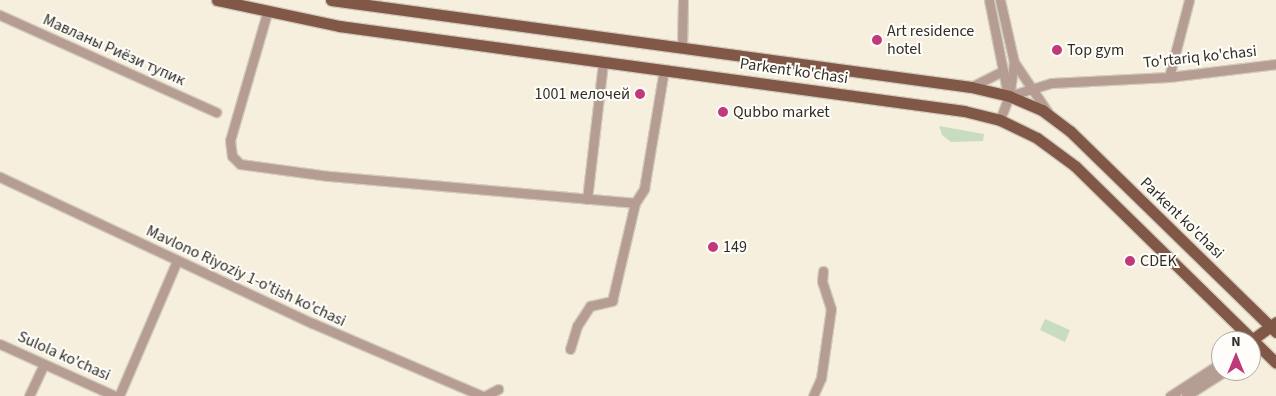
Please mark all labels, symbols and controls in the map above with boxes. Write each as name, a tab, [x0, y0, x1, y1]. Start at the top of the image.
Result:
street label: Мавланы Риёзи тупик	[40, 10, 188, 90]
place label: Art residence hotel	[887, 21, 974, 59]
marker: Art residence hotel	[871, 34, 883, 46]
place label: Top gym	[1067, 40, 1124, 60]
street label: To'rtariq ko'chasi	[1142, 41, 1258, 73]
marker: Top gym	[1051, 44, 1063, 56]
street label: Parkent ko'chasi	[739, 54, 849, 88]
place label: 1001 мелочей	[535, 84, 630, 104]
marker: 1001 мелочей	[634, 88, 646, 100]
place label: Qubbo market	[733, 102, 830, 122]
marker: Qubbo market	[717, 106, 729, 118]
street label: Parkent ko'chasi	[1136, 173, 1228, 263]
street label: Mavlono Riyoziy 1-o'tish ko'chasi	[143, 221, 349, 331]
place label: 149	[723, 237, 747, 257]
marker: 149	[707, 241, 719, 253]
place label: CDEK	[1140, 251, 1177, 271]
marker: CDEK	[1124, 255, 1136, 267]
street label: Sulola ko'chasi	[15, 327, 113, 385]
north arrow	[1211, 331, 1261, 381]
text: N	[1231, 332, 1241, 352]

